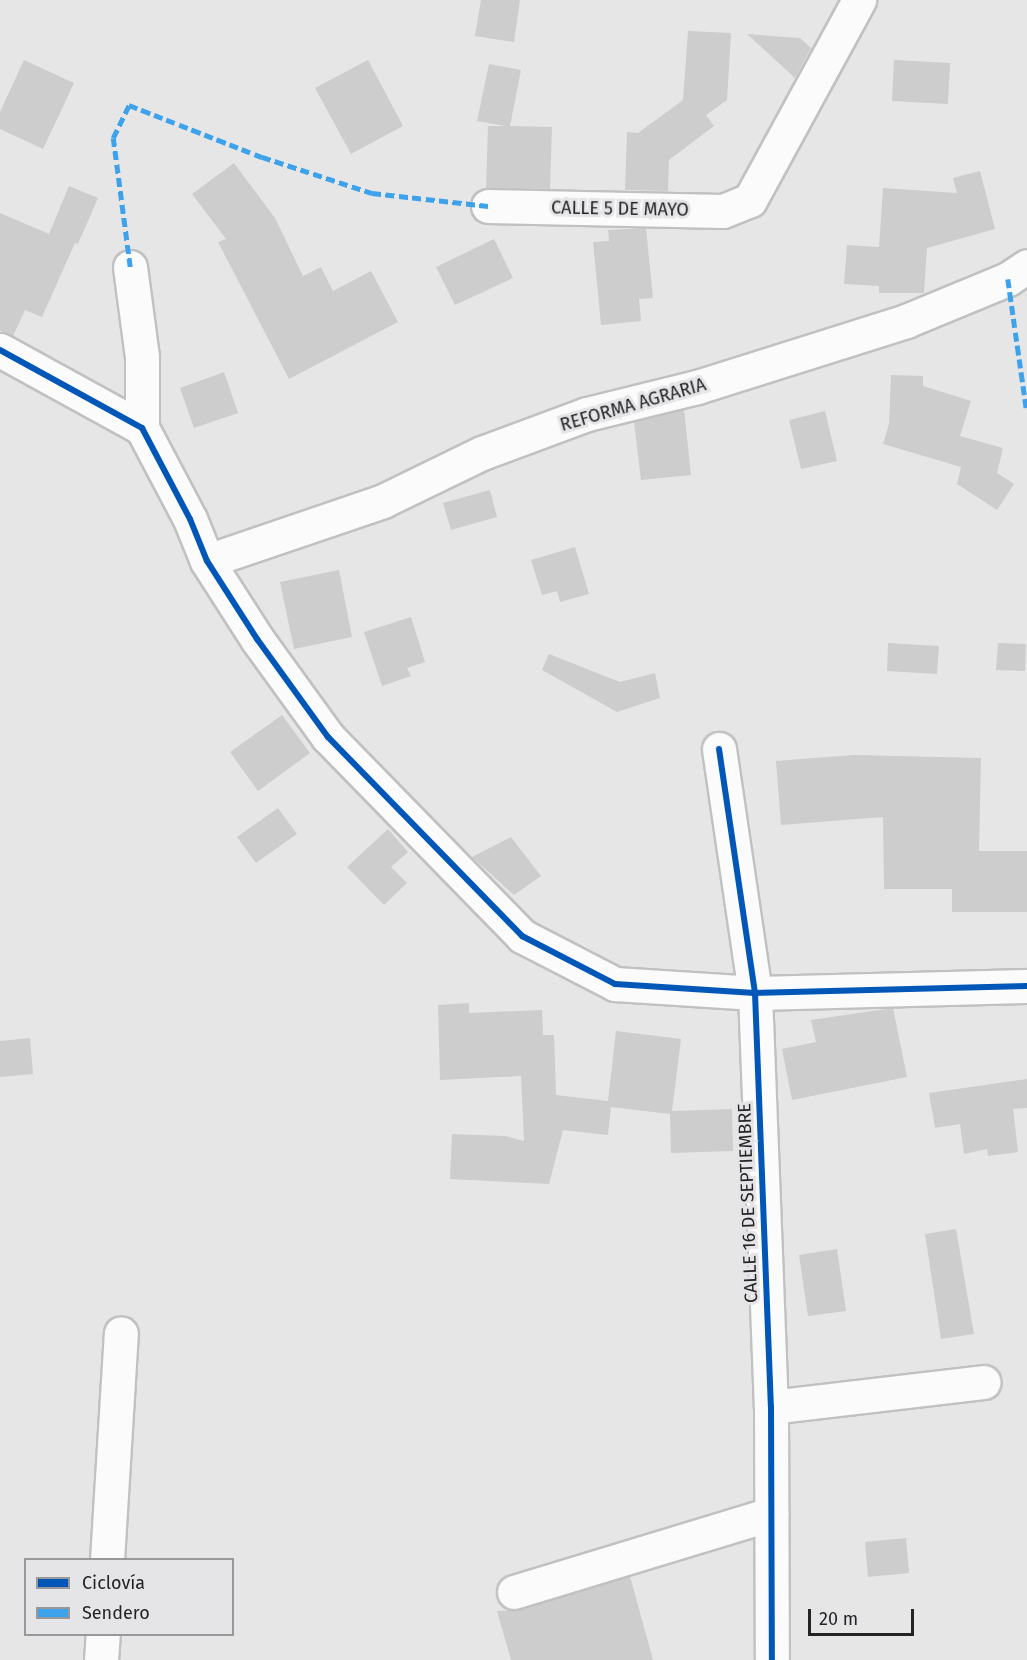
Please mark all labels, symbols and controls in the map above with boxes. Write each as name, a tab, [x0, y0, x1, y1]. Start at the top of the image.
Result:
street label: CALLE 5 DE MAYO	[551, 197, 689, 221]
street label: REFORMA AGRARIA	[558, 374, 708, 436]
street label: CALLE 16 DE SEPTIEMBRE	[734, 1103, 762, 1303]
legend	[24, 1558, 234, 1636]
text: Ciclovía	[82, 1572, 145, 1594]
scale bar	[811, 1597, 918, 1635]
text: Sendero	[82, 1602, 150, 1624]
text: 20 m	[819, 1608, 858, 1630]

